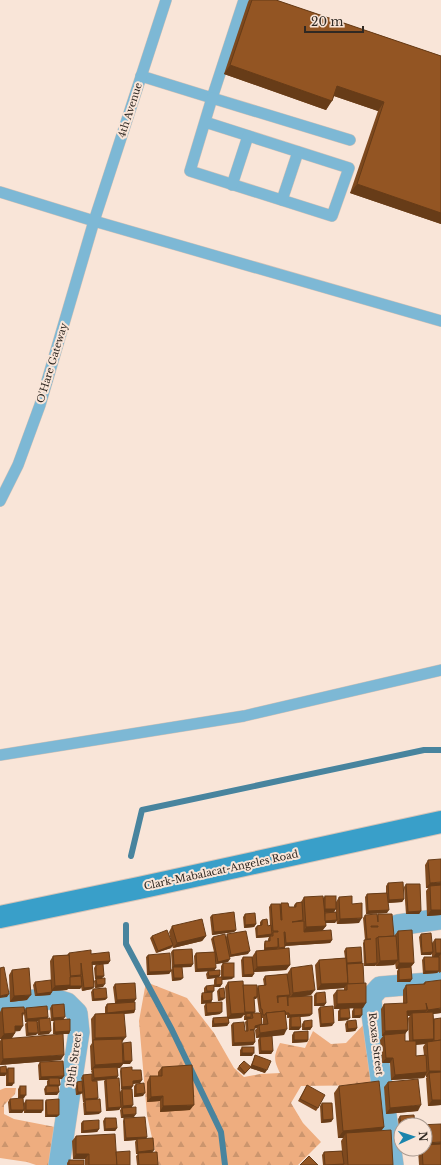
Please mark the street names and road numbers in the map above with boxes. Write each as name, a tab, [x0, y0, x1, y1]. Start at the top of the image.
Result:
street label: 4th Avenue	[115, 81, 145, 139]
street label: O'Hare Gateway	[34, 321, 71, 405]
street label: Clark-Mabalacat-Angeles Road	[143, 847, 300, 893]
street label: Roxas Street	[366, 1012, 386, 1076]
street label: 19th Street	[64, 1032, 84, 1088]

